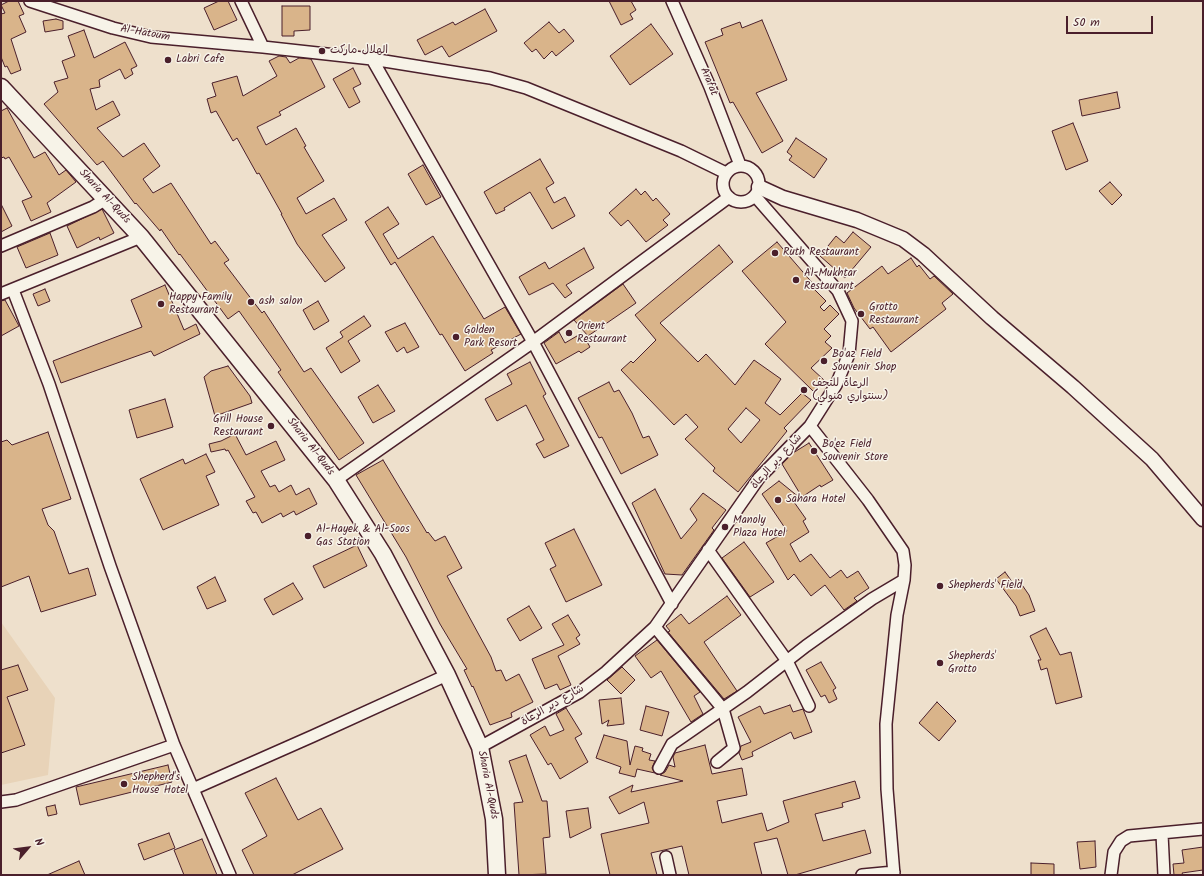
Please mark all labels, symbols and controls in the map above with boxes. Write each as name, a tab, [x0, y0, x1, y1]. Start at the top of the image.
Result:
scale bar	[1068, 8, 1155, 34]
text: 50 m	[1073, 13, 1100, 32]
street label: Al-Hatoum	[119, 23, 171, 45]
place label: الهلال ماركت	[330, 44, 388, 58]
marker: الهلال ماركت	[317, 46, 327, 56]
place label: Labri Cafe	[176, 53, 224, 67]
marker: Labri Cafe	[163, 55, 173, 65]
street label: Arafat	[696, 66, 720, 98]
street label: Sharia Al-Quds	[75, 167, 133, 227]
place label: Ruth Restaurant	[783, 246, 859, 260]
marker: Ruth Restaurant	[770, 248, 780, 258]
place label: Al-Mukhtar Restaurant	[804, 267, 857, 293]
marker: Al-Mukhtar Restaurant	[791, 275, 801, 285]
place label: Happy Family Restaurant	[169, 291, 232, 317]
place label: ash salon	[259, 295, 303, 309]
marker: ash salon	[246, 297, 256, 307]
marker: Happy Family Restaurant	[156, 299, 166, 309]
place label: Grotto Restaurant	[869, 301, 919, 327]
marker: Grotto Restaurant	[856, 309, 866, 319]
place label: Orient Restaurant	[577, 320, 627, 346]
place label: Golden Park Resort	[464, 324, 517, 350]
marker: Orient Restaurant	[564, 328, 574, 338]
marker: Golden Park Resort	[451, 332, 461, 342]
place label: Bo'az Field Souvenir Shop	[832, 348, 896, 374]
marker: Bo'az Field Souvenir Shop	[819, 356, 829, 366]
place label: الرعاة للتحف (سنتواري منولي)	[812, 377, 888, 403]
marker: الرعاة للتحف (سنتواري منولي)	[799, 385, 809, 395]
place label: Grill House Restaurant	[213, 413, 263, 439]
street label: Sharia Al-Quds	[283, 415, 337, 479]
marker: Grill House Restaurant	[266, 421, 276, 431]
street label: شارع دير الرعاة	[749, 432, 805, 492]
place label: Bo'ez Field Souvenir Store	[822, 438, 888, 464]
marker: Bo'ez Field Souvenir Store	[809, 446, 819, 456]
place label: Sahara Hotel	[786, 493, 846, 507]
marker: Sahara Hotel	[773, 495, 783, 505]
place label: Manoly Plaza Hotel	[733, 514, 785, 540]
marker: Manoly Plaza Hotel	[720, 522, 730, 532]
place label: Al-Hayek & Al-Soos Gas Station	[316, 523, 410, 549]
marker: Al-Hayek & Al-Soos Gas Station	[303, 531, 313, 541]
place label: Shepherds' Field	[948, 579, 1022, 593]
marker: Shepherds' Field	[935, 581, 945, 591]
place label: Shepherds' Grotto	[948, 650, 996, 676]
marker: Shepherds' Grotto	[935, 658, 945, 668]
street label: شارع دير الرعاة	[519, 683, 587, 729]
street label: Sharia Al-Quds	[474, 750, 500, 820]
place label: Shepherd's House Hotel	[132, 771, 188, 797]
marker: Shepherd's House Hotel	[119, 779, 129, 789]
north arrow	[8, 828, 48, 868]
text: N	[29, 835, 48, 850]

